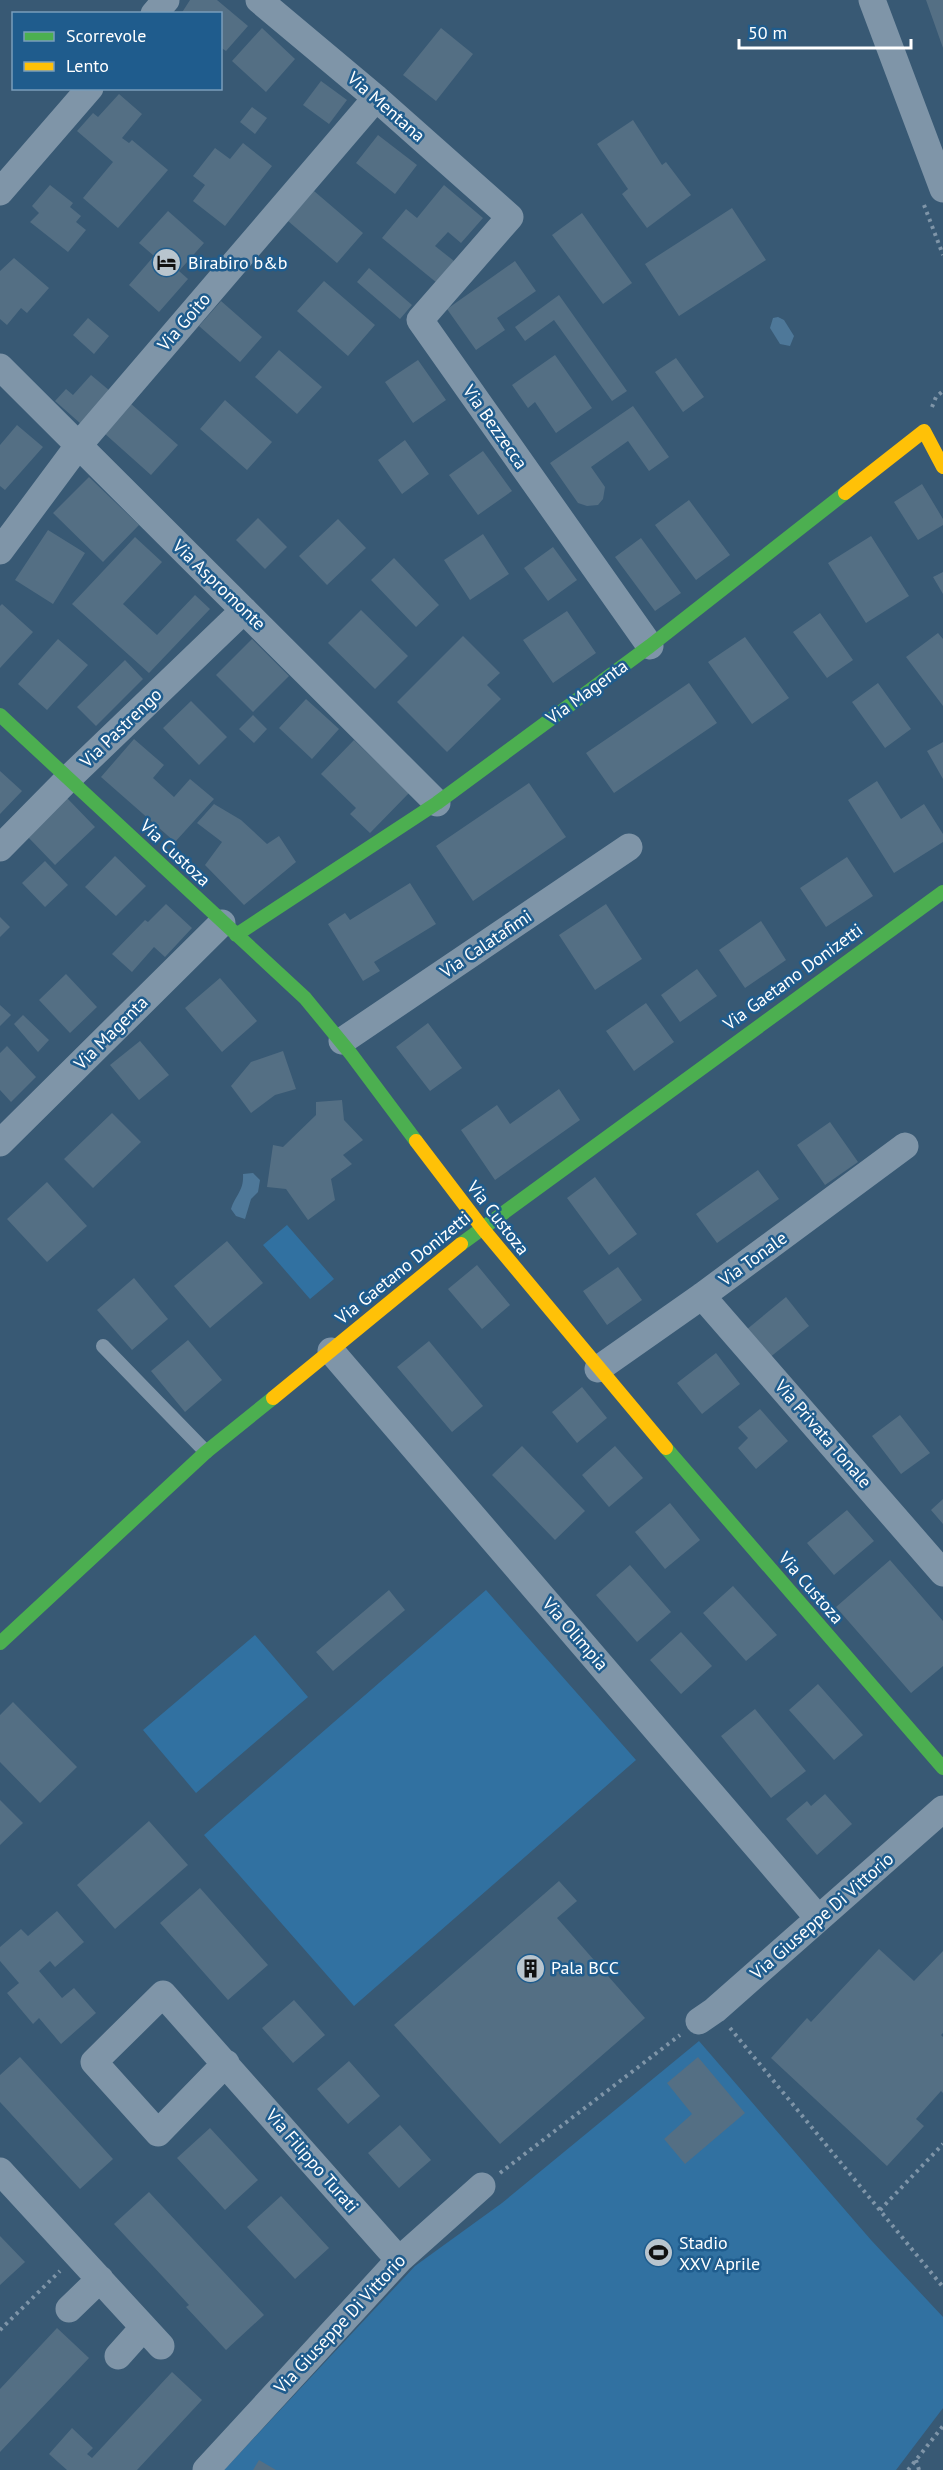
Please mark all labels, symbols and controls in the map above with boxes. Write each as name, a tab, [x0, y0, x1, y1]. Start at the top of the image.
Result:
legend	[12, 12, 222, 90]
scale bar	[739, 12, 912, 50]
text: 50 m	[748, 21, 787, 44]
text: Scorrevole	[66, 24, 146, 47]
text: Lento	[66, 54, 109, 77]
street label: Via Mentana	[342, 66, 430, 147]
hotel icon: Birabiro b&b	[151, 247, 183, 279]
place label: Birabiro b&b	[188, 251, 288, 274]
street label: Via Goito	[151, 288, 215, 356]
street label: Via Bezzecca	[457, 379, 533, 473]
street label: Via Aspromonte	[167, 534, 271, 635]
street label: Via Magenta	[540, 654, 632, 730]
street label: Via Pastrengo	[74, 683, 166, 773]
street label: Via Custoza	[134, 813, 215, 891]
street label: Via Calatafimi	[434, 904, 536, 983]
street label: Via Gaetano Donizetti	[717, 918, 867, 1036]
street label: Via Magenta	[68, 991, 153, 1075]
street label: Via Custoza	[462, 1175, 535, 1260]
street label: Via Gaetano Donizetti	[330, 1206, 475, 1330]
street label: Via Tonale	[713, 1226, 791, 1292]
street label: Via Privata Tonale	[769, 1374, 877, 1493]
street label: Via Custoza	[773, 1546, 849, 1629]
street label: Via Olimpia	[537, 1592, 613, 1675]
street label: Via Giuseppe Di Vittorio	[744, 1847, 898, 1985]
building icon: Pala BCC	[514, 1952, 546, 1984]
place label: Pala BCC	[551, 1956, 619, 1979]
street label: Via Filippo Turati	[260, 2103, 364, 2217]
place label: Stadio XXV Aprile	[679, 2231, 760, 2275]
sports icon: Stadio XXV Aprile	[642, 2237, 674, 2269]
street label: Via Giuseppe Di Vittorio	[268, 2249, 410, 2399]

